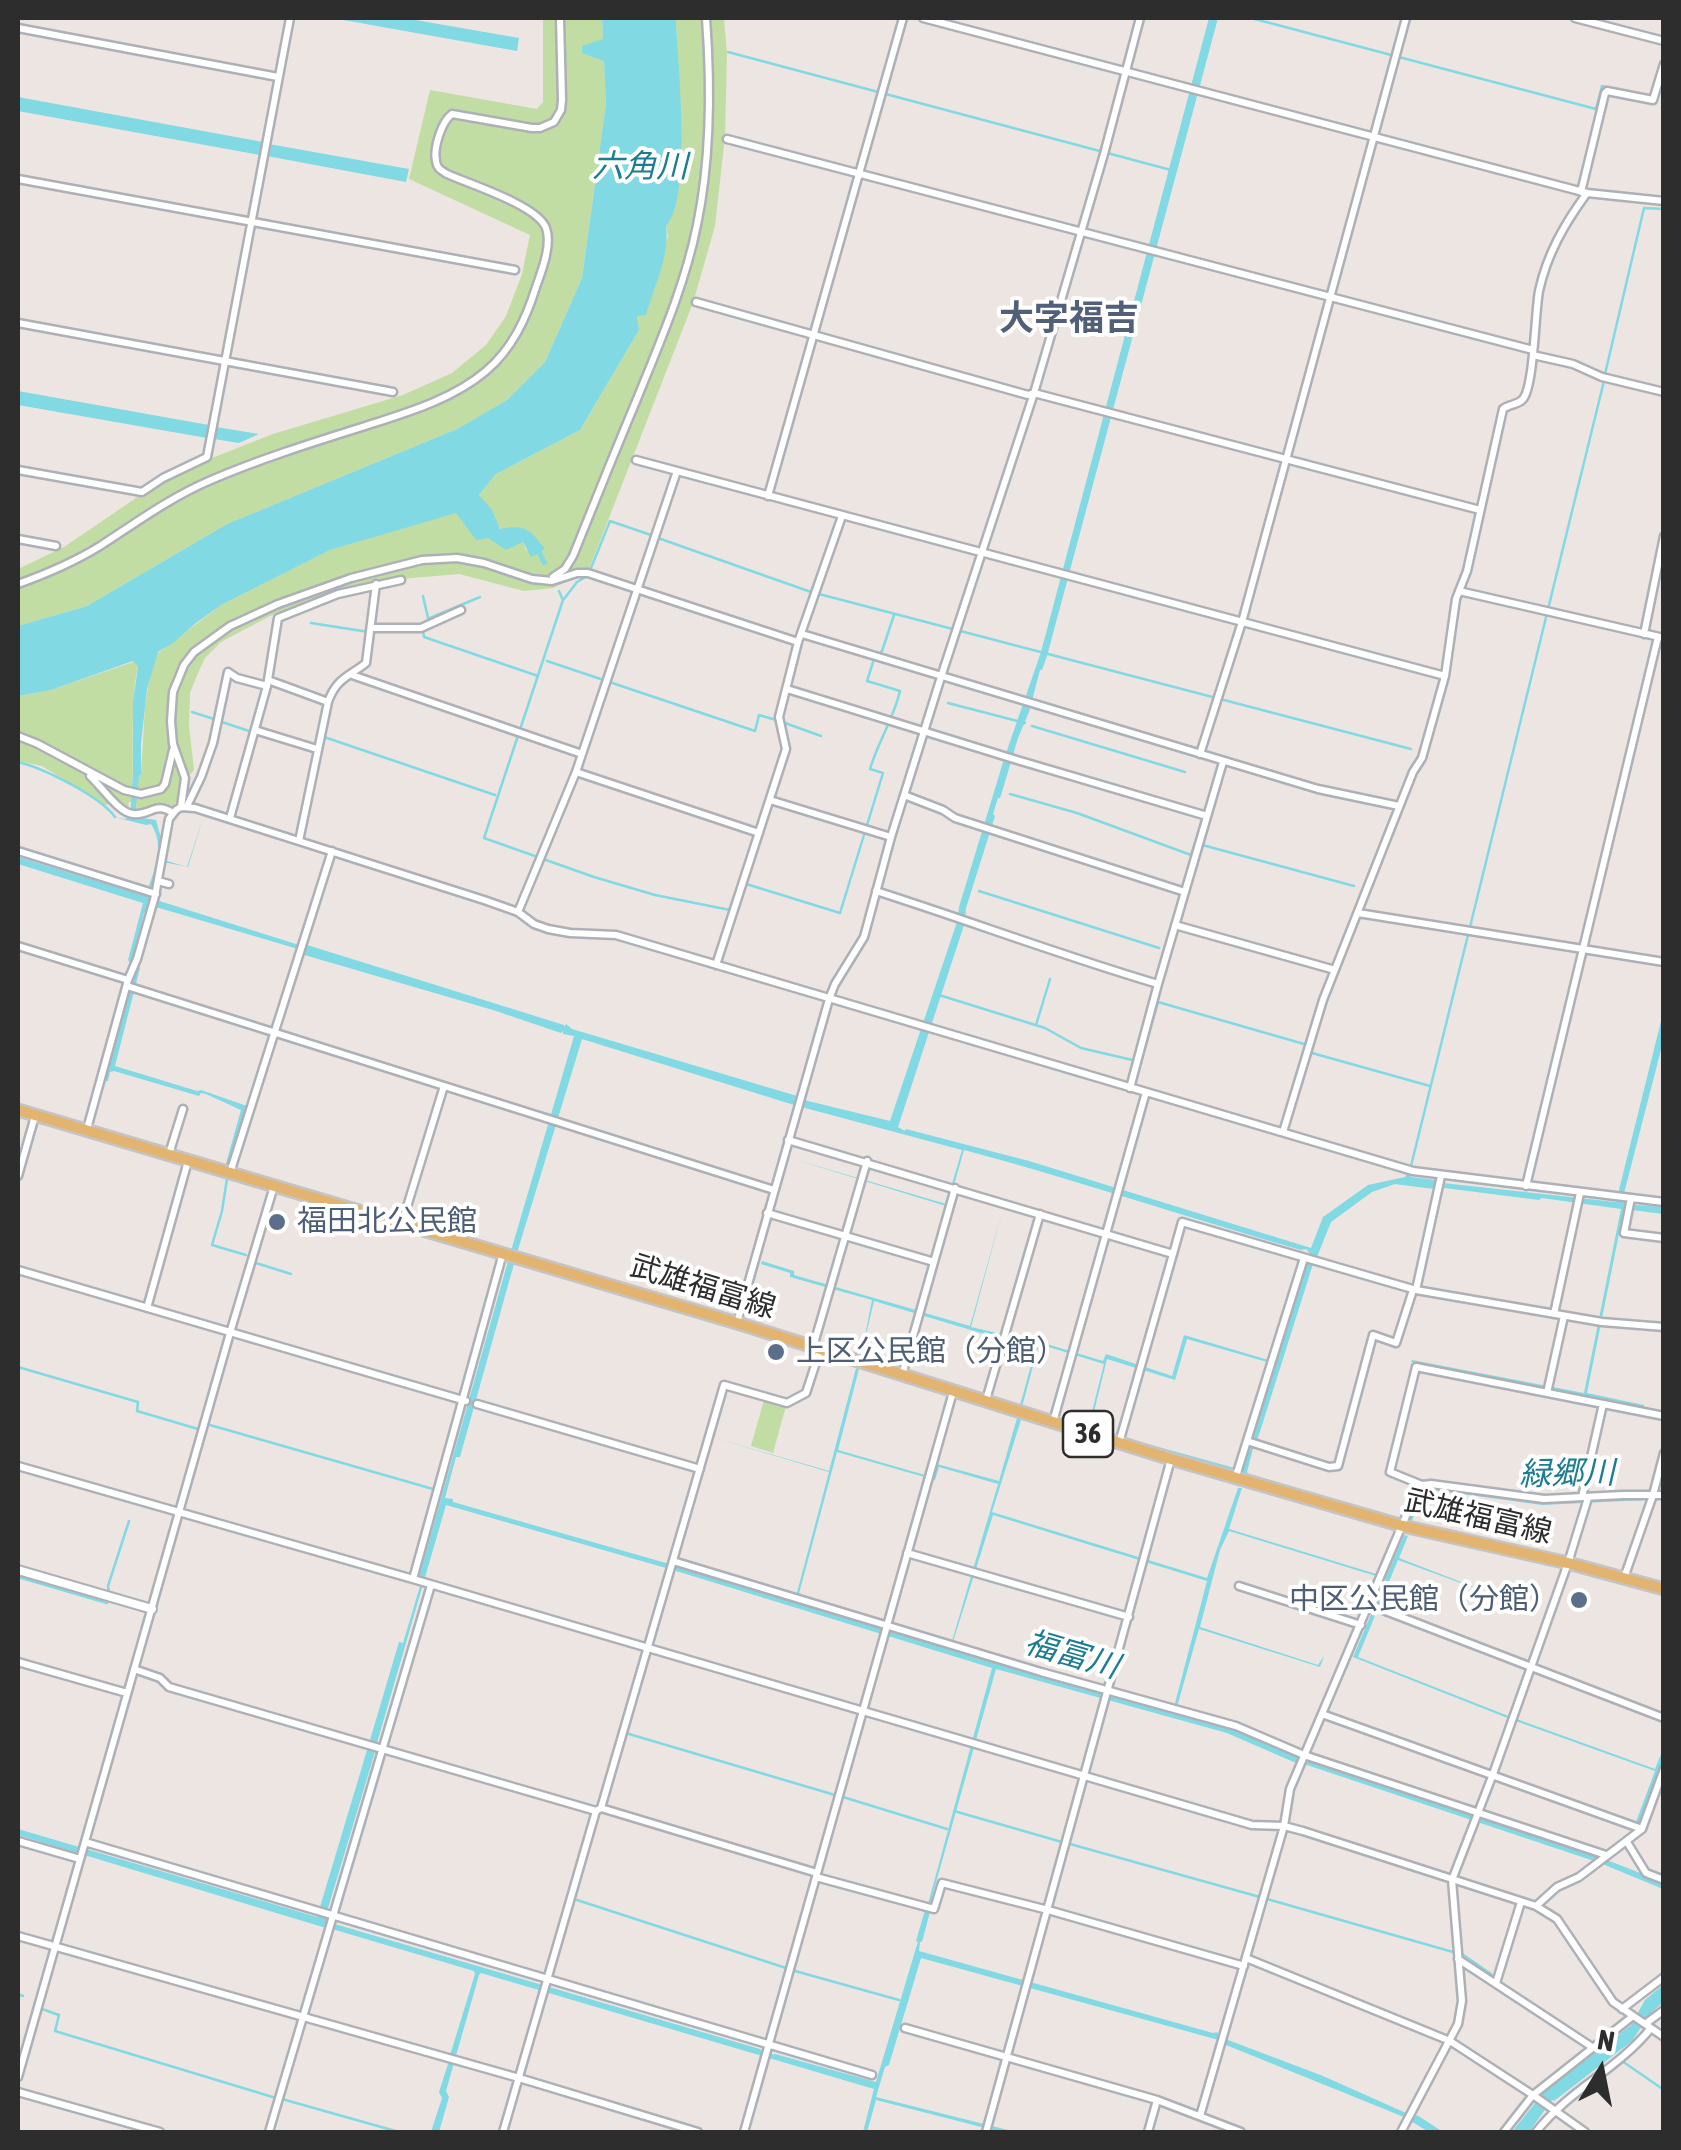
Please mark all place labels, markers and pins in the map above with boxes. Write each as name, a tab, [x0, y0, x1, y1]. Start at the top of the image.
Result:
place label: 福田北公民館	[297, 1204, 477, 1240]
marker: 福田北公民館	[266, 1211, 288, 1233]
place label: 上区公民館（分館）	[796, 1334, 1066, 1370]
marker: 上区公民館（分館）	[765, 1341, 787, 1363]
place label: 中区公民館（分館）	[1289, 1582, 1559, 1618]
marker: 中区公民館（分館）	[1568, 1589, 1590, 1611]

